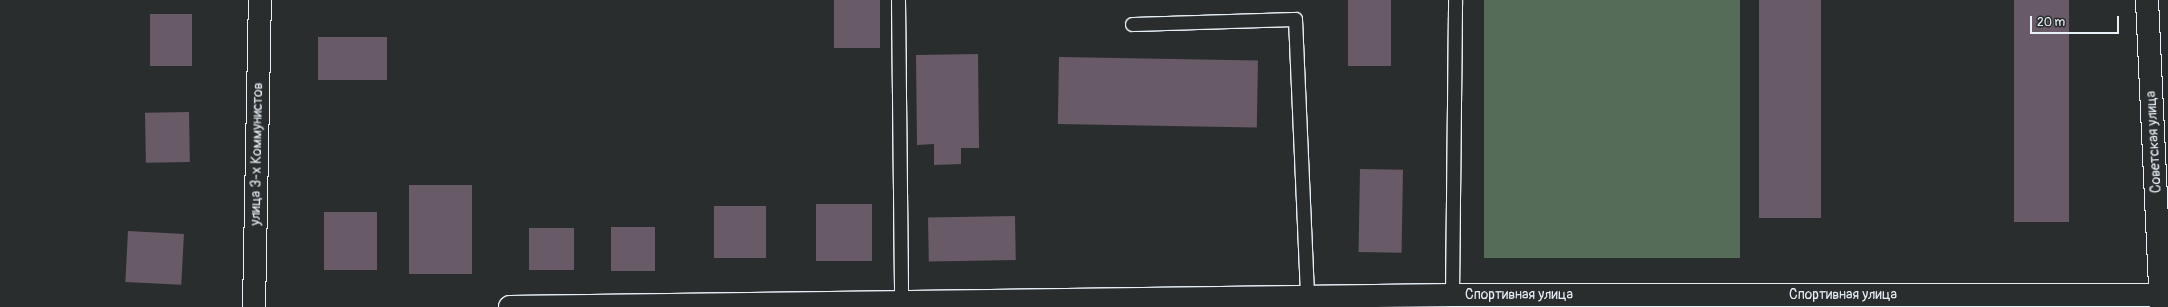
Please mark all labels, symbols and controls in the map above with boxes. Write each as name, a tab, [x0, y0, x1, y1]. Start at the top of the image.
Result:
scale bar	[2032, 8, 2121, 34]
text: 20 m	[2037, 15, 2065, 30]
street label: улица 3-х Коммунистов	[247, 82, 267, 226]
street label: Советская улица	[2143, 90, 2165, 194]
street label: Спортивная улица	[1465, 287, 1573, 303]
street label: Спортивная улица	[1789, 287, 1897, 303]

